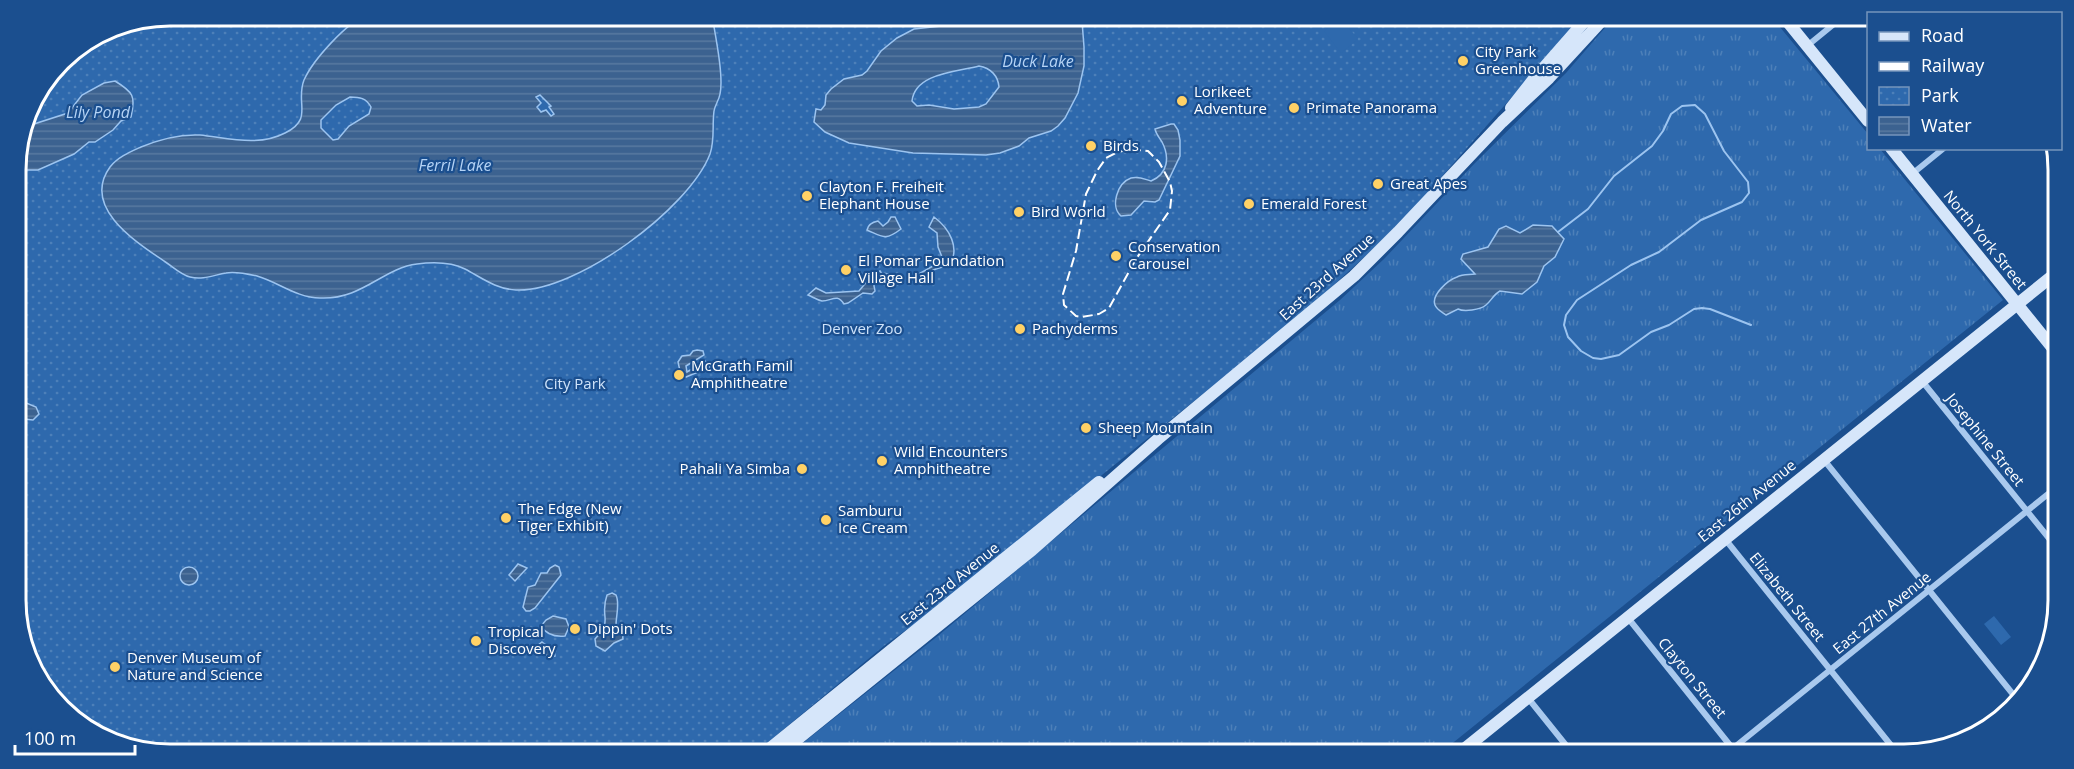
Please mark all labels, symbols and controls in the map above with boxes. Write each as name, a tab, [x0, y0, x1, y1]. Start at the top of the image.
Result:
legend	[1867, 12, 2062, 150]
text: Road	[1921, 23, 1964, 47]
place label: City Park Greenhouse	[1475, 41, 1561, 78]
water label: Duck Lake	[1002, 50, 1074, 72]
text: Railway	[1921, 53, 1985, 77]
marker: City Park Greenhouse	[1456, 54, 1470, 68]
place label: Lorikeet Adventure	[1194, 81, 1267, 118]
text: Park	[1921, 83, 1959, 107]
marker: Lorikeet Adventure	[1175, 94, 1189, 108]
place label: Primate Panorama	[1306, 97, 1437, 117]
water label: Lily Pond	[66, 101, 131, 123]
marker: Primate Panorama	[1287, 101, 1301, 115]
text: Water	[1921, 113, 1972, 137]
place label: Birds	[1103, 135, 1139, 155]
marker: Birds	[1084, 139, 1098, 153]
water label: Ferril Lake	[419, 154, 492, 176]
place label: Great Apes	[1390, 173, 1467, 193]
place label: Clayton F. Freiheit Elephant House	[819, 176, 944, 213]
marker: Great Apes	[1371, 177, 1385, 191]
street label: North York Street	[1940, 186, 2032, 293]
marker: Clayton F. Freiheit Elephant House	[800, 189, 814, 203]
place label: Emerald Forest	[1261, 193, 1367, 213]
marker: Emerald Forest	[1242, 197, 1256, 211]
place label: Bird World	[1031, 201, 1106, 221]
marker: Bird World	[1012, 205, 1026, 219]
street label: East 23rd Avenue	[1274, 228, 1378, 324]
place label: Conservation Carousel	[1128, 236, 1221, 273]
marker: Conservation Carousel	[1109, 249, 1123, 263]
place label: El Pomar Foundation Village Hall	[858, 250, 1004, 287]
marker: El Pomar Foundation Village Hall	[839, 263, 853, 277]
park label: Denver Zoo	[821, 318, 903, 338]
place label: Pachyderms	[1032, 318, 1118, 338]
marker: Pachyderms	[1013, 322, 1027, 336]
place label: McGrath Famil Amphitheatre	[691, 355, 793, 392]
marker: McGrath Famil Amphitheatre	[672, 368, 686, 382]
park label: City Park	[544, 373, 606, 393]
street label: Josephine Street	[1941, 387, 2029, 490]
place label: Sheep Mountain	[1098, 417, 1213, 437]
marker: Sheep Mountain	[1079, 421, 1093, 435]
place label: Wild Encounters Amphitheatre	[894, 441, 1008, 478]
marker: Wild Encounters Amphitheatre	[875, 454, 889, 468]
street label: East 26th Avenue	[1693, 454, 1800, 546]
place label: Pahali Ya Simba	[680, 458, 790, 478]
marker: Pahali Ya Simba	[795, 462, 809, 476]
place label: The Edge (New Tiger Exhibit)	[518, 498, 622, 535]
place label: Samburu Ice Cream	[838, 500, 908, 537]
marker: The Edge (New Tiger Exhibit)	[499, 511, 513, 525]
marker: Samburu Ice Cream	[819, 513, 833, 527]
street label: East 23rd Avenue	[896, 537, 1003, 629]
street label: Elizabeth Street	[1746, 548, 1830, 645]
street label: East 27th Avenue	[1828, 566, 1935, 658]
place label: Dippin' Dots	[587, 618, 673, 638]
place label: Tropical Discovery	[488, 621, 556, 658]
marker: Dippin' Dots	[568, 622, 582, 636]
street label: Clayton Street	[1654, 633, 1732, 722]
marker: Tropical Discovery	[469, 634, 483, 648]
place label: Denver Museum of Nature and Science	[127, 647, 263, 684]
marker: Denver Museum of Nature and Science	[108, 660, 122, 674]
scale bar	[15, 718, 135, 756]
text: 100 m	[24, 726, 76, 750]

